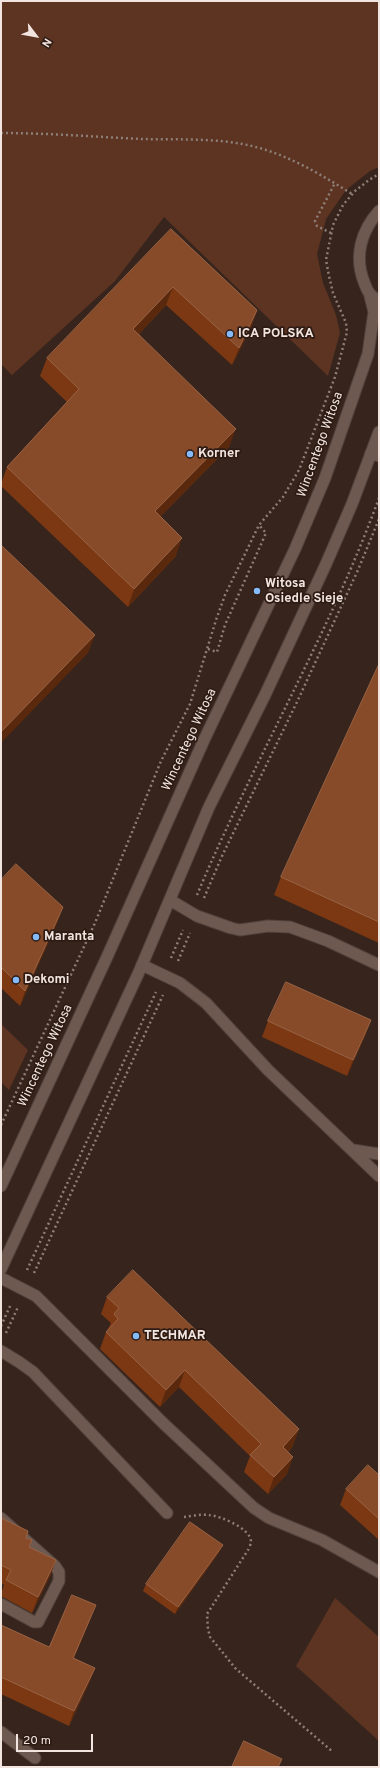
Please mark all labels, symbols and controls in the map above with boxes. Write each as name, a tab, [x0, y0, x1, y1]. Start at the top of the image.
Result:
north arrow	[16, 16, 56, 56]
text: N	[38, 35, 54, 49]
place label: ICA POLSKA	[238, 326, 314, 342]
marker: ICA POLSKA	[225, 329, 235, 339]
street label: Wincentego Witosa	[295, 390, 347, 500]
place label: Korner	[198, 446, 240, 462]
marker: Korner	[185, 449, 195, 459]
place label: Witosa Osiedle Sieje	[265, 576, 343, 607]
marker: Witosa Osiedle Sieje	[252, 586, 262, 596]
street label: Wincentego Witosa	[159, 686, 221, 794]
place label: Maranta	[44, 929, 94, 945]
marker: Maranta	[31, 932, 41, 942]
place label: Dekomi	[24, 972, 70, 988]
marker: Dekomi	[11, 975, 21, 985]
street label: Wincentego Witosa	[15, 1002, 77, 1110]
place label: TECHMAR	[144, 1328, 206, 1344]
marker: TECHMAR	[131, 1331, 141, 1341]
scale bar	[18, 1726, 95, 1752]
text: 20 m	[23, 1733, 51, 1749]

